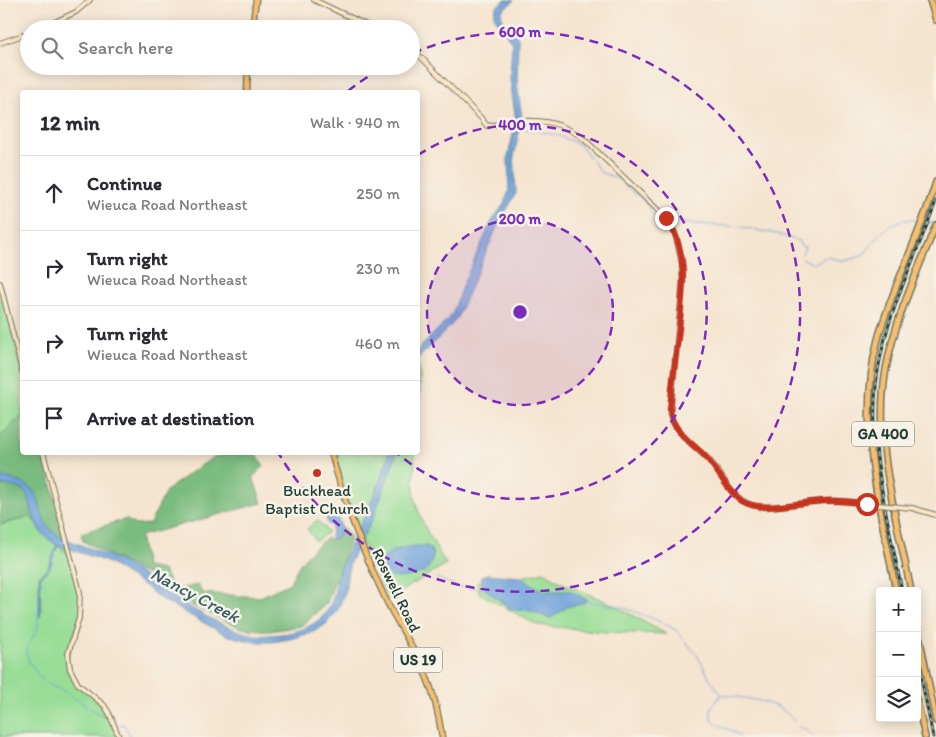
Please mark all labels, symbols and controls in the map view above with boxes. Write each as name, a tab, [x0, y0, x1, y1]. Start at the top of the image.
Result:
search box	[20, 20, 420, 75]
text: 600 m	[499, 23, 542, 41]
icon: search	[38, 34, 66, 62]
text: Search here	[78, 36, 173, 59]
text: 12 min	[40, 110, 100, 135]
text: Walk · 940 m	[310, 113, 400, 132]
text: 400 m	[498, 116, 542, 134]
text: Continue	[87, 172, 162, 195]
icon: ahead	[40, 179, 68, 207]
text: 250 m	[356, 184, 400, 203]
text: Wieuca Road Northeast	[87, 195, 248, 214]
route end	[655, 207, 678, 230]
text: 200 m	[499, 210, 542, 228]
text: Turn right	[87, 247, 168, 270]
icon: right	[40, 254, 68, 282]
text: 230 m	[356, 259, 400, 278]
text: Wieuca Road Northeast	[87, 270, 248, 289]
centre of rings	[511, 303, 529, 321]
text: Turn right	[87, 322, 168, 345]
icon: right	[40, 329, 68, 357]
text: 460 m	[355, 334, 400, 353]
text: Wieuca Road Northeast	[87, 345, 248, 364]
icon: arrive	[40, 404, 68, 432]
text: Arrive at destination	[87, 407, 254, 430]
road number: GA 400	[852, 422, 914, 446]
marker: Buckhead Baptist Church	[311, 467, 323, 479]
place label: Buckhead Baptist Church	[265, 481, 369, 518]
route start	[856, 493, 879, 516]
street label: Roswell Road	[368, 545, 425, 636]
water label: Nancy Creek	[147, 562, 245, 628]
map controls	[876, 587, 921, 722]
button: +	[876, 587, 921, 632]
button: −	[876, 632, 921, 677]
road number: US 19	[394, 648, 442, 672]
button: layers	[876, 677, 921, 722]

